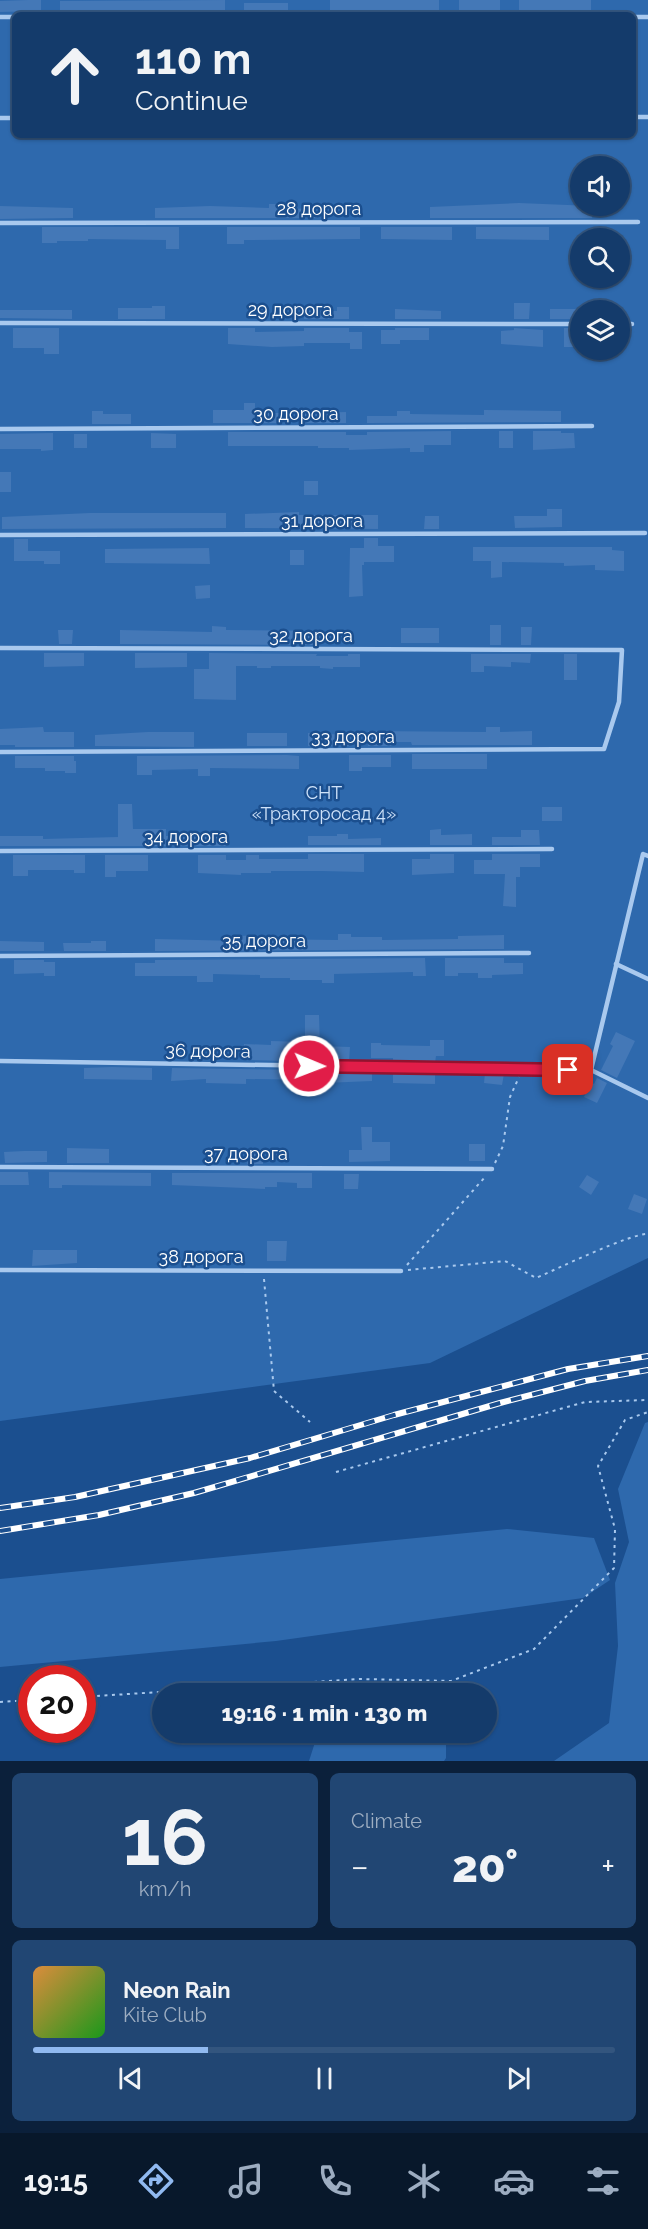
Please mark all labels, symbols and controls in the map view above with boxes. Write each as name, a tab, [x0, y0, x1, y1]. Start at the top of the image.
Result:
text: 110 m	[135, 35, 251, 84]
icon: ahead	[36, 36, 114, 114]
text: Continue	[135, 85, 248, 116]
map controls	[570, 156, 630, 360]
button: sound	[570, 156, 630, 216]
street label: 28 дорога	[277, 198, 361, 219]
button: search	[570, 228, 630, 288]
street label: 29 дорога	[248, 299, 332, 320]
button: layers	[570, 300, 630, 360]
street label: 30 дорога	[253, 403, 339, 424]
street label: 31 дорога	[281, 510, 363, 531]
street label: 32 дорога	[269, 625, 353, 646]
street label: 33 дорога	[311, 726, 395, 747]
park label: СНТ «Тракторосад 4»	[252, 782, 396, 824]
street label: 34 дорога	[144, 826, 228, 847]
street label: 35 дорога	[222, 930, 306, 951]
position arrow	[277, 1034, 341, 1098]
street label: 36 дорога	[165, 1039, 251, 1062]
pin	[542, 1044, 593, 1095]
icon: arrive	[551, 1053, 584, 1086]
street label: 37 дорога	[204, 1143, 288, 1164]
street label: 38 дорога	[159, 1246, 243, 1267]
speed limit sign: 20	[18, 1665, 96, 1743]
text: 19:16 · 1 min · 130 m	[222, 1700, 427, 1726]
text: 16	[122, 1792, 208, 1883]
text: Climate	[351, 1809, 422, 1833]
text: 20°	[452, 1840, 518, 1893]
text: −	[351, 1847, 369, 1886]
text: +	[601, 1847, 615, 1886]
text: km/h	[139, 1877, 191, 1901]
text: Neon Rain	[123, 1977, 231, 2003]
text: Kite Club	[123, 2003, 207, 2027]
icon: previous	[114, 2062, 147, 2095]
icon: pause	[308, 2062, 341, 2095]
icon: next	[502, 2062, 535, 2095]
icon: directions	[135, 2160, 177, 2202]
icon: music	[225, 2160, 267, 2202]
icon: phone	[314, 2160, 356, 2202]
icon: climate	[403, 2160, 445, 2202]
icon: car	[493, 2160, 535, 2202]
icon: filters	[582, 2160, 624, 2202]
text: 19:15	[24, 2166, 88, 2197]

